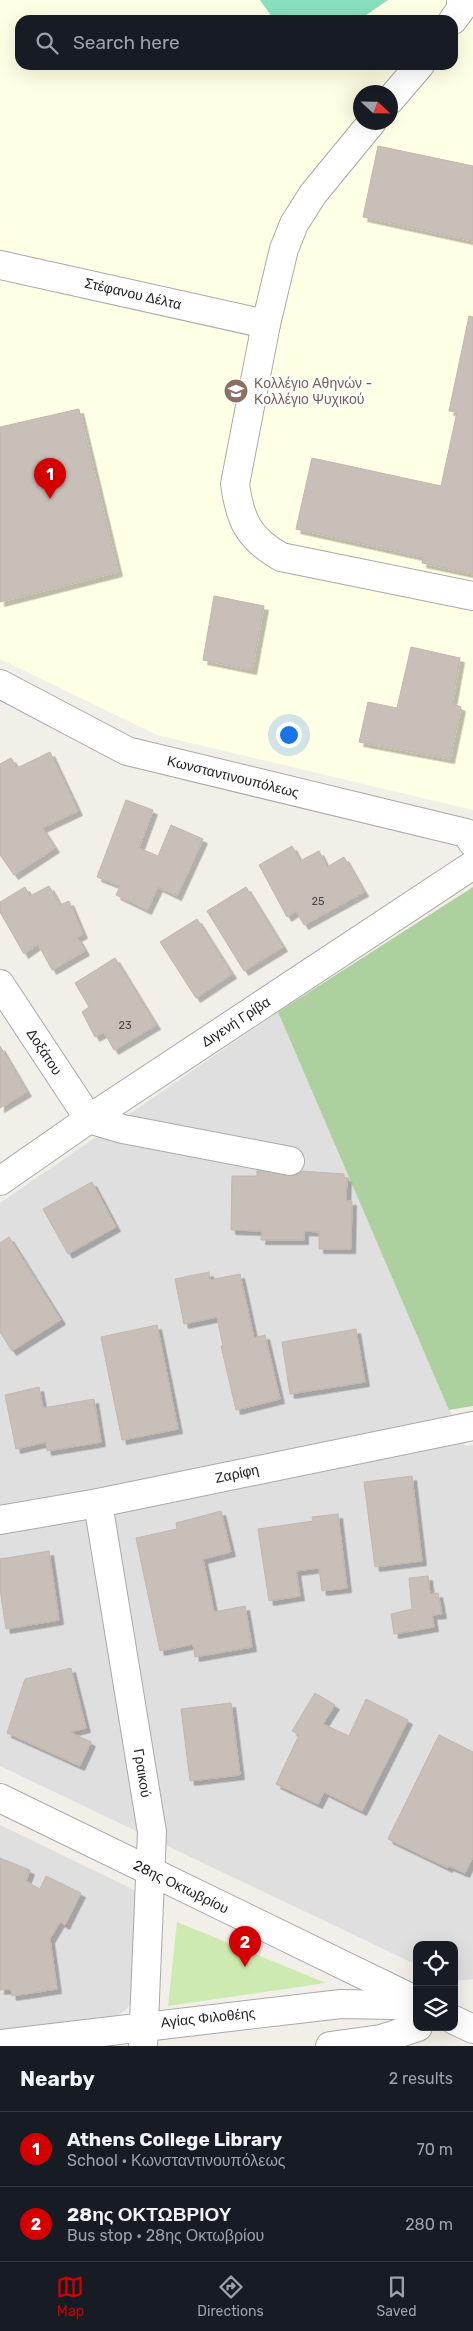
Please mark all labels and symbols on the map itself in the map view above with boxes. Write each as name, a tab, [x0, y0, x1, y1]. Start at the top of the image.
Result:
north arrow	[353, 85, 398, 130]
street label: Στέφανου Δέλτα	[83, 275, 183, 313]
place label: Κολλέγιο Αθηνών - Κολλέγιο Ψυχικού	[254, 375, 372, 408]
school or university icon: Κολλέγιο Αθηνών - Κολλέγιο Ψυχικού	[223, 378, 249, 404]
pin: 1	[34, 458, 66, 499]
your location	[276, 722, 302, 748]
street label: Κωνσταντινουπόλεως	[165, 752, 301, 802]
house number: 25	[312, 895, 325, 908]
street label: Διγενή Γρίβα	[198, 993, 274, 1051]
house number: 23	[118, 1019, 132, 1032]
street label: Δοξάτου	[23, 1026, 65, 1078]
street label: Ζαρίφη	[213, 1461, 261, 1487]
street label: Γραικού	[130, 1747, 154, 1799]
street label: 28ης Οκτωβρίου	[131, 1857, 231, 1917]
pin: 2	[229, 1926, 261, 1967]
street label: Αγίας Φιλοθέης	[160, 2005, 256, 2031]

